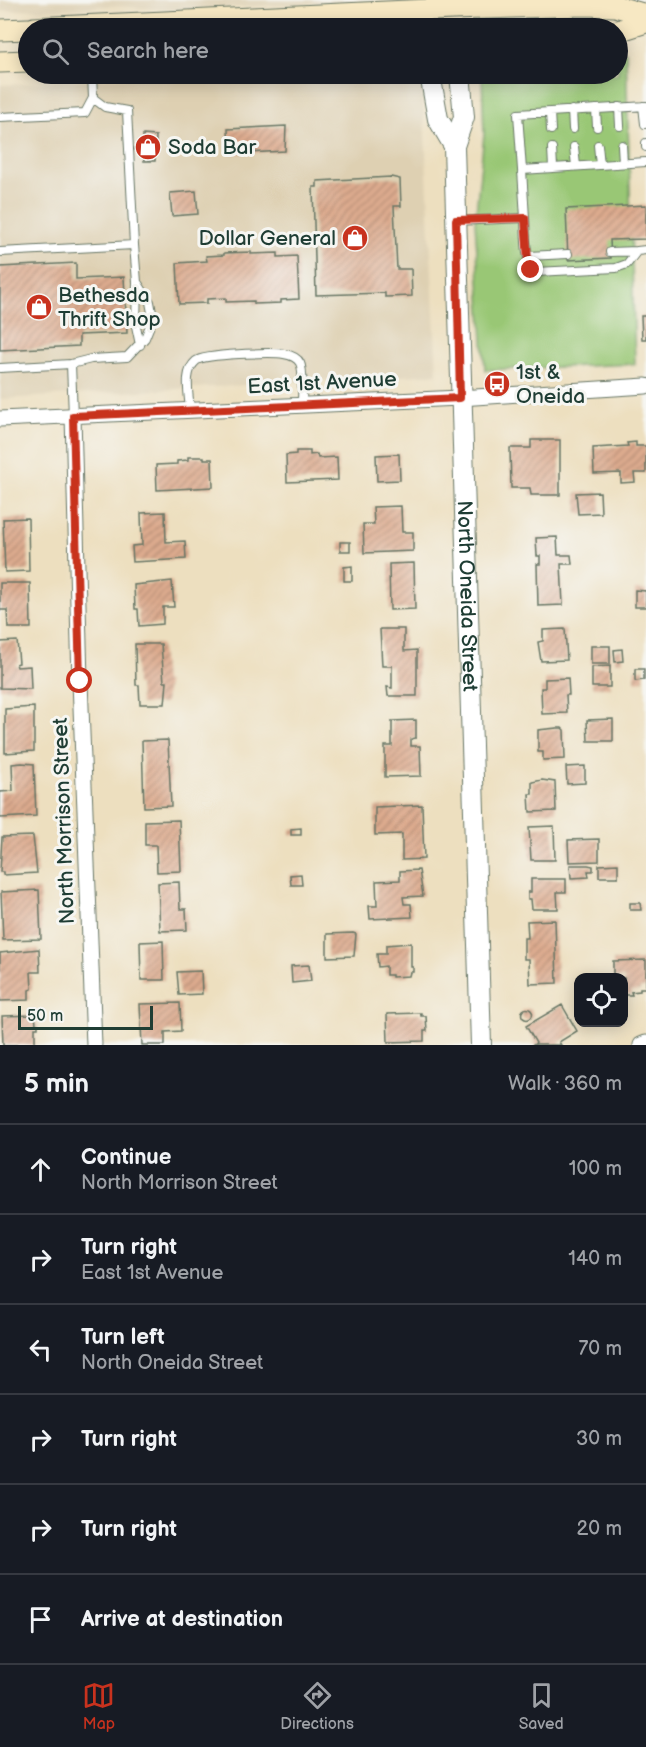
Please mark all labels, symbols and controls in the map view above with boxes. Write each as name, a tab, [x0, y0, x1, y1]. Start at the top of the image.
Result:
search box	[18, 18, 628, 84]
icon: search	[39, 35, 72, 68]
text: Search here	[87, 38, 209, 65]
shop icon: Soda Bar	[133, 132, 163, 162]
place label: Soda Bar	[168, 135, 256, 160]
shop icon: Dollar General	[340, 223, 370, 253]
place label: Dollar General	[198, 226, 336, 251]
route end	[517, 256, 543, 282]
place label: Bethesda Thrift Shop	[58, 283, 161, 332]
shop icon: Bethesda Thrift Shop	[24, 292, 54, 322]
place label: 1st & Oneida	[516, 360, 585, 409]
street label: East 1st Avenue	[247, 367, 397, 399]
bus stop icon: 1st & Oneida	[482, 369, 512, 399]
street label: North Oneida Street	[452, 500, 483, 693]
route start	[66, 667, 92, 693]
street label: North Morrison Street	[48, 717, 80, 925]
map controls	[574, 973, 628, 1027]
button: locate	[574, 973, 628, 1027]
scale bar	[18, 1003, 153, 1030]
text: 50 m	[27, 1007, 63, 1026]
text: 5 min	[24, 1069, 89, 1100]
text: Walk · 360 m	[508, 1072, 622, 1096]
text: Continue	[81, 1144, 171, 1171]
icon: ahead	[24, 1153, 57, 1186]
text: 100 m	[569, 1157, 622, 1181]
text: North Morrison Street	[81, 1171, 278, 1195]
text: Turn right	[81, 1234, 177, 1261]
icon: right	[24, 1243, 57, 1276]
text: 140 m	[568, 1247, 622, 1271]
text: East 1st Avenue	[81, 1261, 223, 1285]
text: Turn left	[81, 1324, 165, 1351]
icon: left	[24, 1333, 57, 1366]
text: 70 m	[578, 1337, 622, 1361]
text: North Oneida Street	[81, 1351, 263, 1375]
icon: right	[24, 1423, 57, 1456]
text: Turn right	[81, 1426, 177, 1453]
text: 30 m	[576, 1427, 622, 1451]
icon: right	[24, 1513, 57, 1546]
text: Turn right	[81, 1516, 177, 1543]
text: 20 m	[577, 1517, 622, 1541]
icon: arrive	[24, 1603, 57, 1636]
text: Arrive at destination	[81, 1606, 283, 1633]
tab: Map	[82, 1679, 115, 1734]
tab: Directions	[280, 1679, 354, 1734]
tab: Saved	[519, 1679, 564, 1734]

